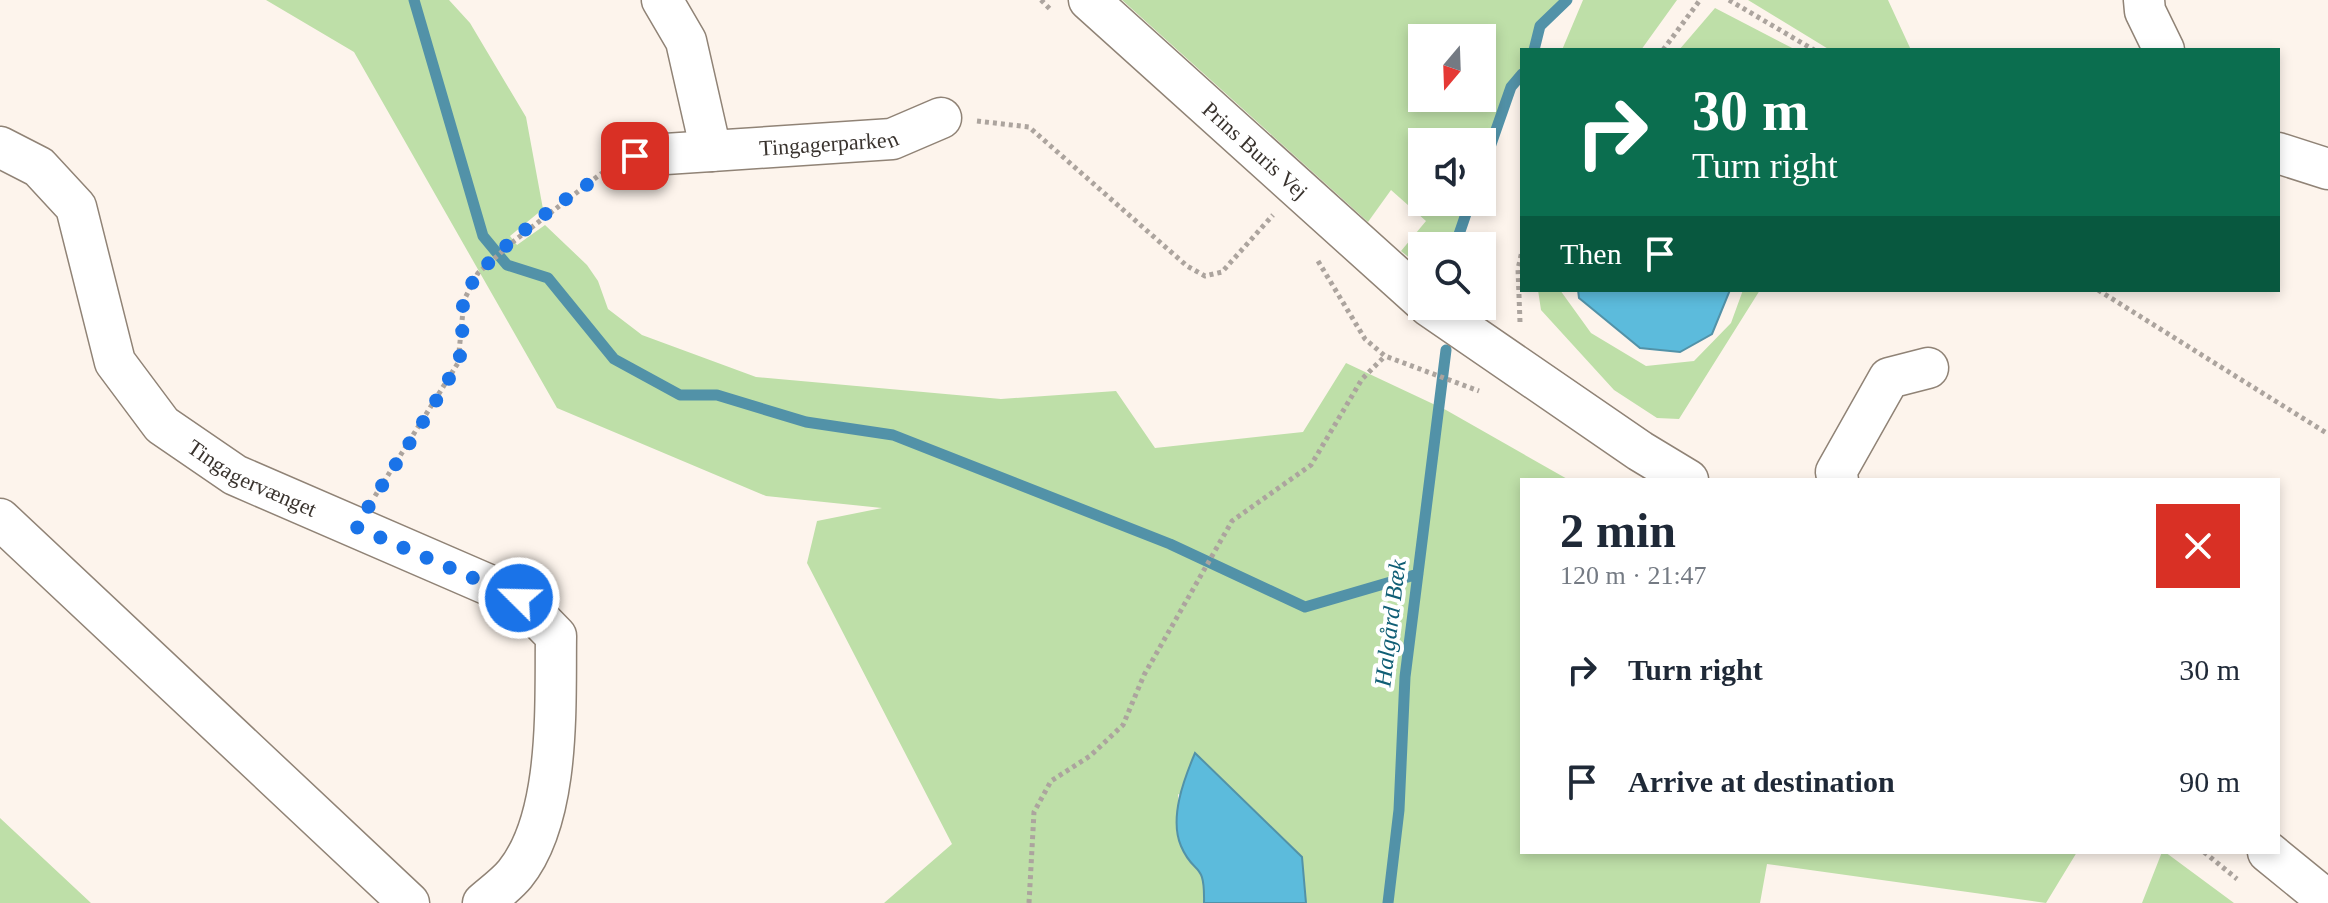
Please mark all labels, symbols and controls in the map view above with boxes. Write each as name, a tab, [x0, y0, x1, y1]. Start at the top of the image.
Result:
north arrow	[1408, 24, 1496, 112]
map controls	[1408, 24, 1496, 320]
icon: right	[1560, 80, 1664, 184]
text: 30 m	[1692, 80, 1809, 142]
street label: Prins Buris Vej	[1198, 96, 1313, 204]
pin	[601, 122, 669, 190]
street label: Tingagerparken	[758, 125, 902, 160]
button: sound	[1408, 128, 1496, 216]
icon: arrive	[613, 134, 657, 178]
text: Turn right	[1692, 146, 1838, 186]
button: search	[1408, 232, 1496, 320]
icon: arrive	[1638, 232, 1682, 276]
text: Then	[1560, 237, 1622, 270]
street label: Tingagervænget	[183, 434, 321, 521]
text: 2 min	[1560, 504, 1676, 557]
button: close	[2156, 504, 2240, 588]
position arrow	[477, 556, 561, 640]
water label: Halgård Bæk	[1369, 558, 1411, 689]
text: 120 m · 21:47	[1560, 561, 1707, 590]
icon: right	[1560, 648, 1604, 692]
text: Turn right	[1628, 653, 1763, 686]
text: 30 m	[2179, 653, 2240, 686]
icon: arrive	[1560, 760, 1604, 804]
text: Arrive at destination	[1628, 765, 1895, 798]
text: 90 m	[2179, 765, 2240, 798]

